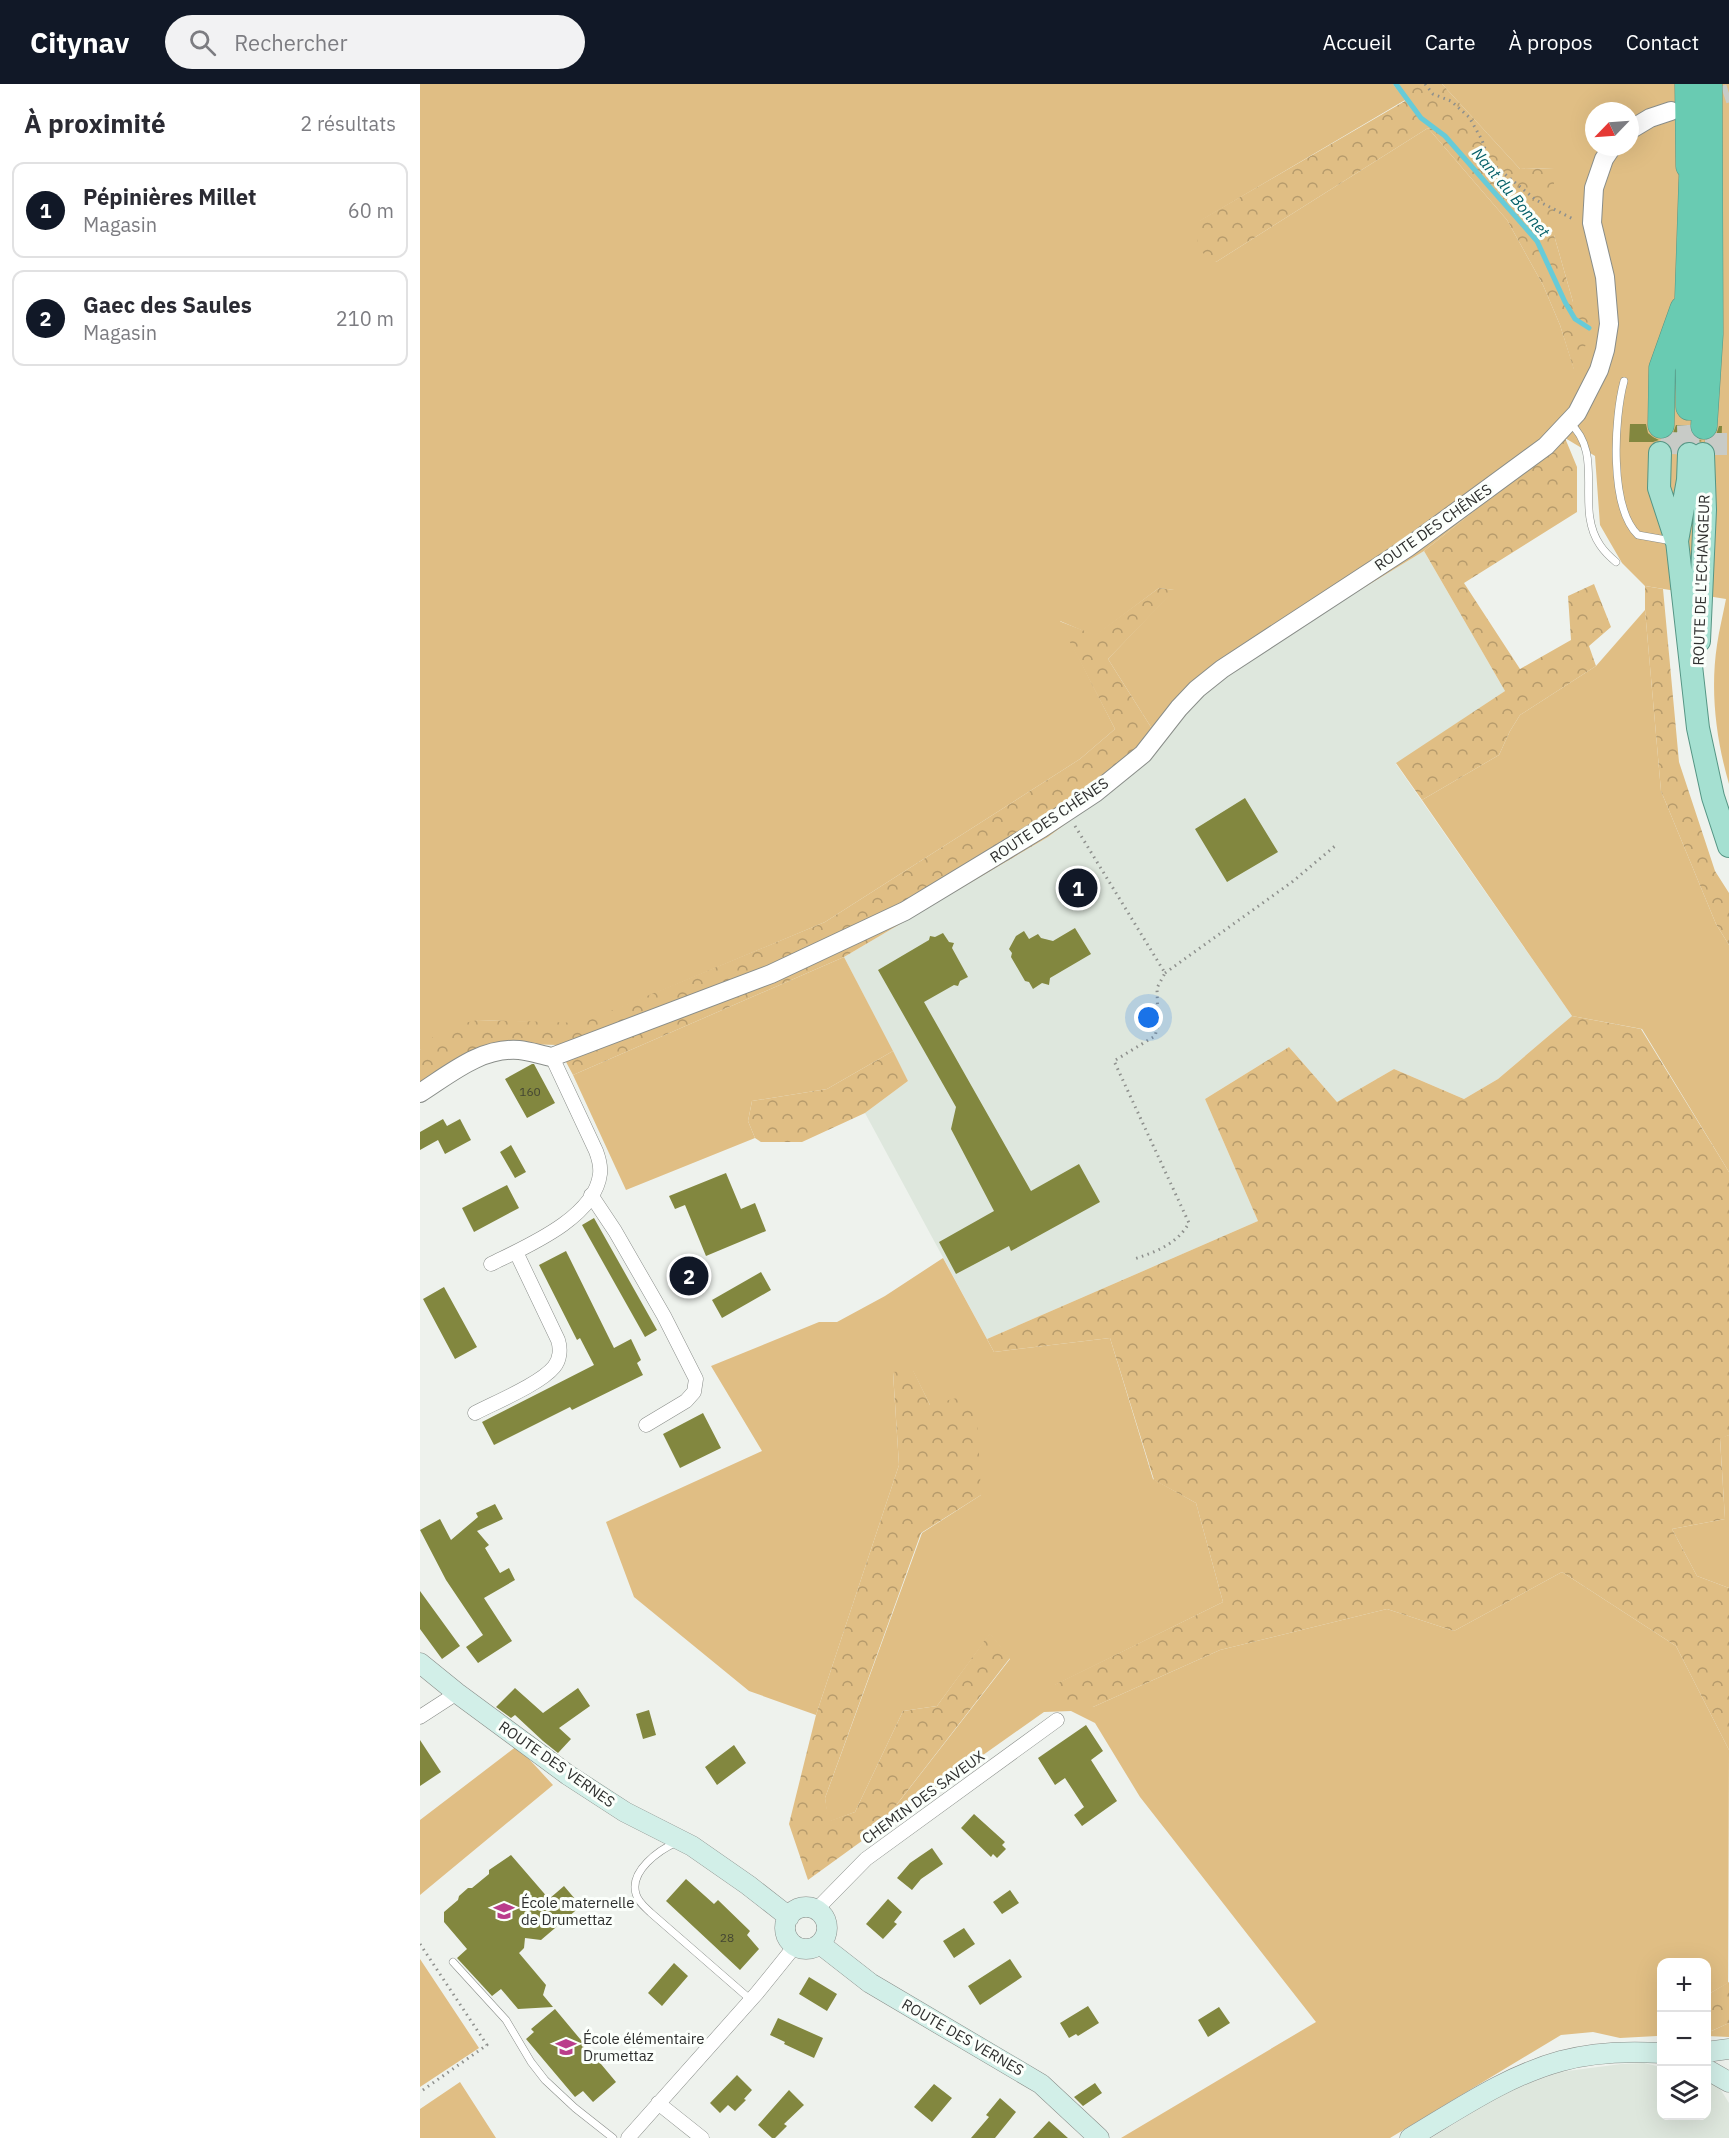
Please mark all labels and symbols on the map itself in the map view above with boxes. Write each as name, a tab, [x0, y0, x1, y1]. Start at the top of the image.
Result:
north arrow	[1585, 102, 1639, 156]
water label: Nant du Bonnet	[1468, 143, 1555, 241]
street label: ROUTE DES CHÊNES	[1371, 479, 1495, 575]
street label: ROUTE DE L'ECHANGEUR	[1689, 494, 1713, 666]
street label: ROUTE DES CHÊNES	[986, 773, 1112, 867]
pin: 1	[1058, 866, 1098, 910]
your location	[1134, 1003, 1163, 1032]
house number: 160	[519, 1084, 541, 1099]
pin: 2	[670, 1254, 708, 1298]
street label: ROUTE DES VERNES	[495, 1717, 619, 1811]
street label: CHEMIN DES SAVEUX	[858, 1746, 988, 1848]
place label: École maternelle de Drumettaz	[521, 1893, 634, 1929]
school or university icon: École maternelle de Drumettaz	[492, 1899, 516, 1923]
house number: 28	[720, 1930, 734, 1945]
street label: ROUTE DES VERNES	[899, 1994, 1027, 2080]
place label: École élémentaire Drumettaz	[583, 2029, 704, 2065]
school or university icon: École élémentaire Drumettaz	[554, 2035, 578, 2059]

